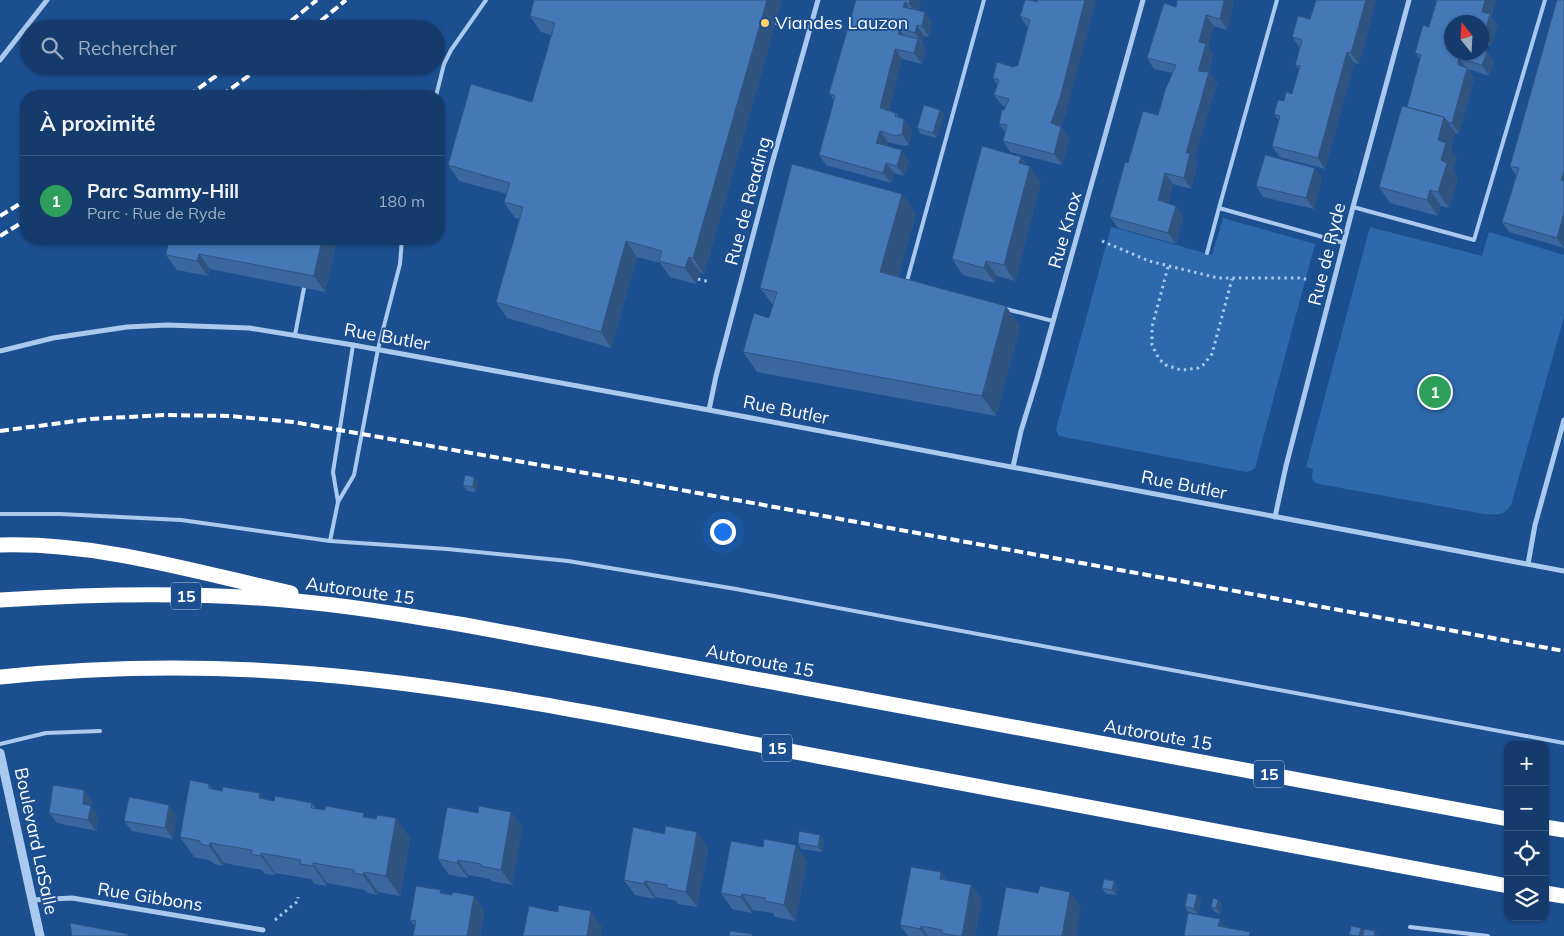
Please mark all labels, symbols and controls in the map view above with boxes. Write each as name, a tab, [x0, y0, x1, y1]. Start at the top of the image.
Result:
place label: Viandes Lauzon	[775, 11, 908, 34]
north arrow	[1444, 15, 1489, 60]
marker: Viandes Lauzon	[759, 17, 771, 29]
search box	[20, 20, 445, 75]
icon: search	[38, 34, 66, 62]
text: Rechercher	[78, 36, 177, 60]
text: À proximité	[40, 110, 156, 136]
street label: Rue de Reading	[719, 134, 776, 268]
text: Parc Sammy-Hill	[87, 179, 239, 203]
street label: Rue Knox	[1043, 188, 1087, 271]
text: 1	[51, 191, 61, 211]
text: 180 m	[378, 191, 425, 211]
street label: Rue de Ryde	[1303, 200, 1350, 308]
text: Parc · Rue de Ryde	[87, 203, 226, 223]
street label: Rue Butler	[342, 318, 432, 355]
pin: 1	[1419, 373, 1451, 411]
street label: Rue Butler	[741, 390, 831, 429]
street label: Rue Butler	[1139, 465, 1229, 504]
your location	[710, 519, 736, 545]
street label: Autoroute 15	[304, 571, 416, 610]
road number: 15	[171, 582, 201, 610]
street label: Autoroute 15	[704, 639, 816, 682]
street label: Autoroute 15	[1102, 714, 1214, 755]
road number: 15	[762, 734, 792, 761]
map controls	[1504, 741, 1549, 921]
button: +	[1504, 741, 1549, 786]
road number: 15	[1254, 761, 1284, 788]
street label: Boulevard LaSalle	[10, 765, 63, 917]
button: −	[1504, 786, 1549, 831]
button: locate	[1504, 831, 1549, 876]
button: layers	[1504, 876, 1549, 921]
street label: Rue Gibbons	[96, 877, 204, 916]

